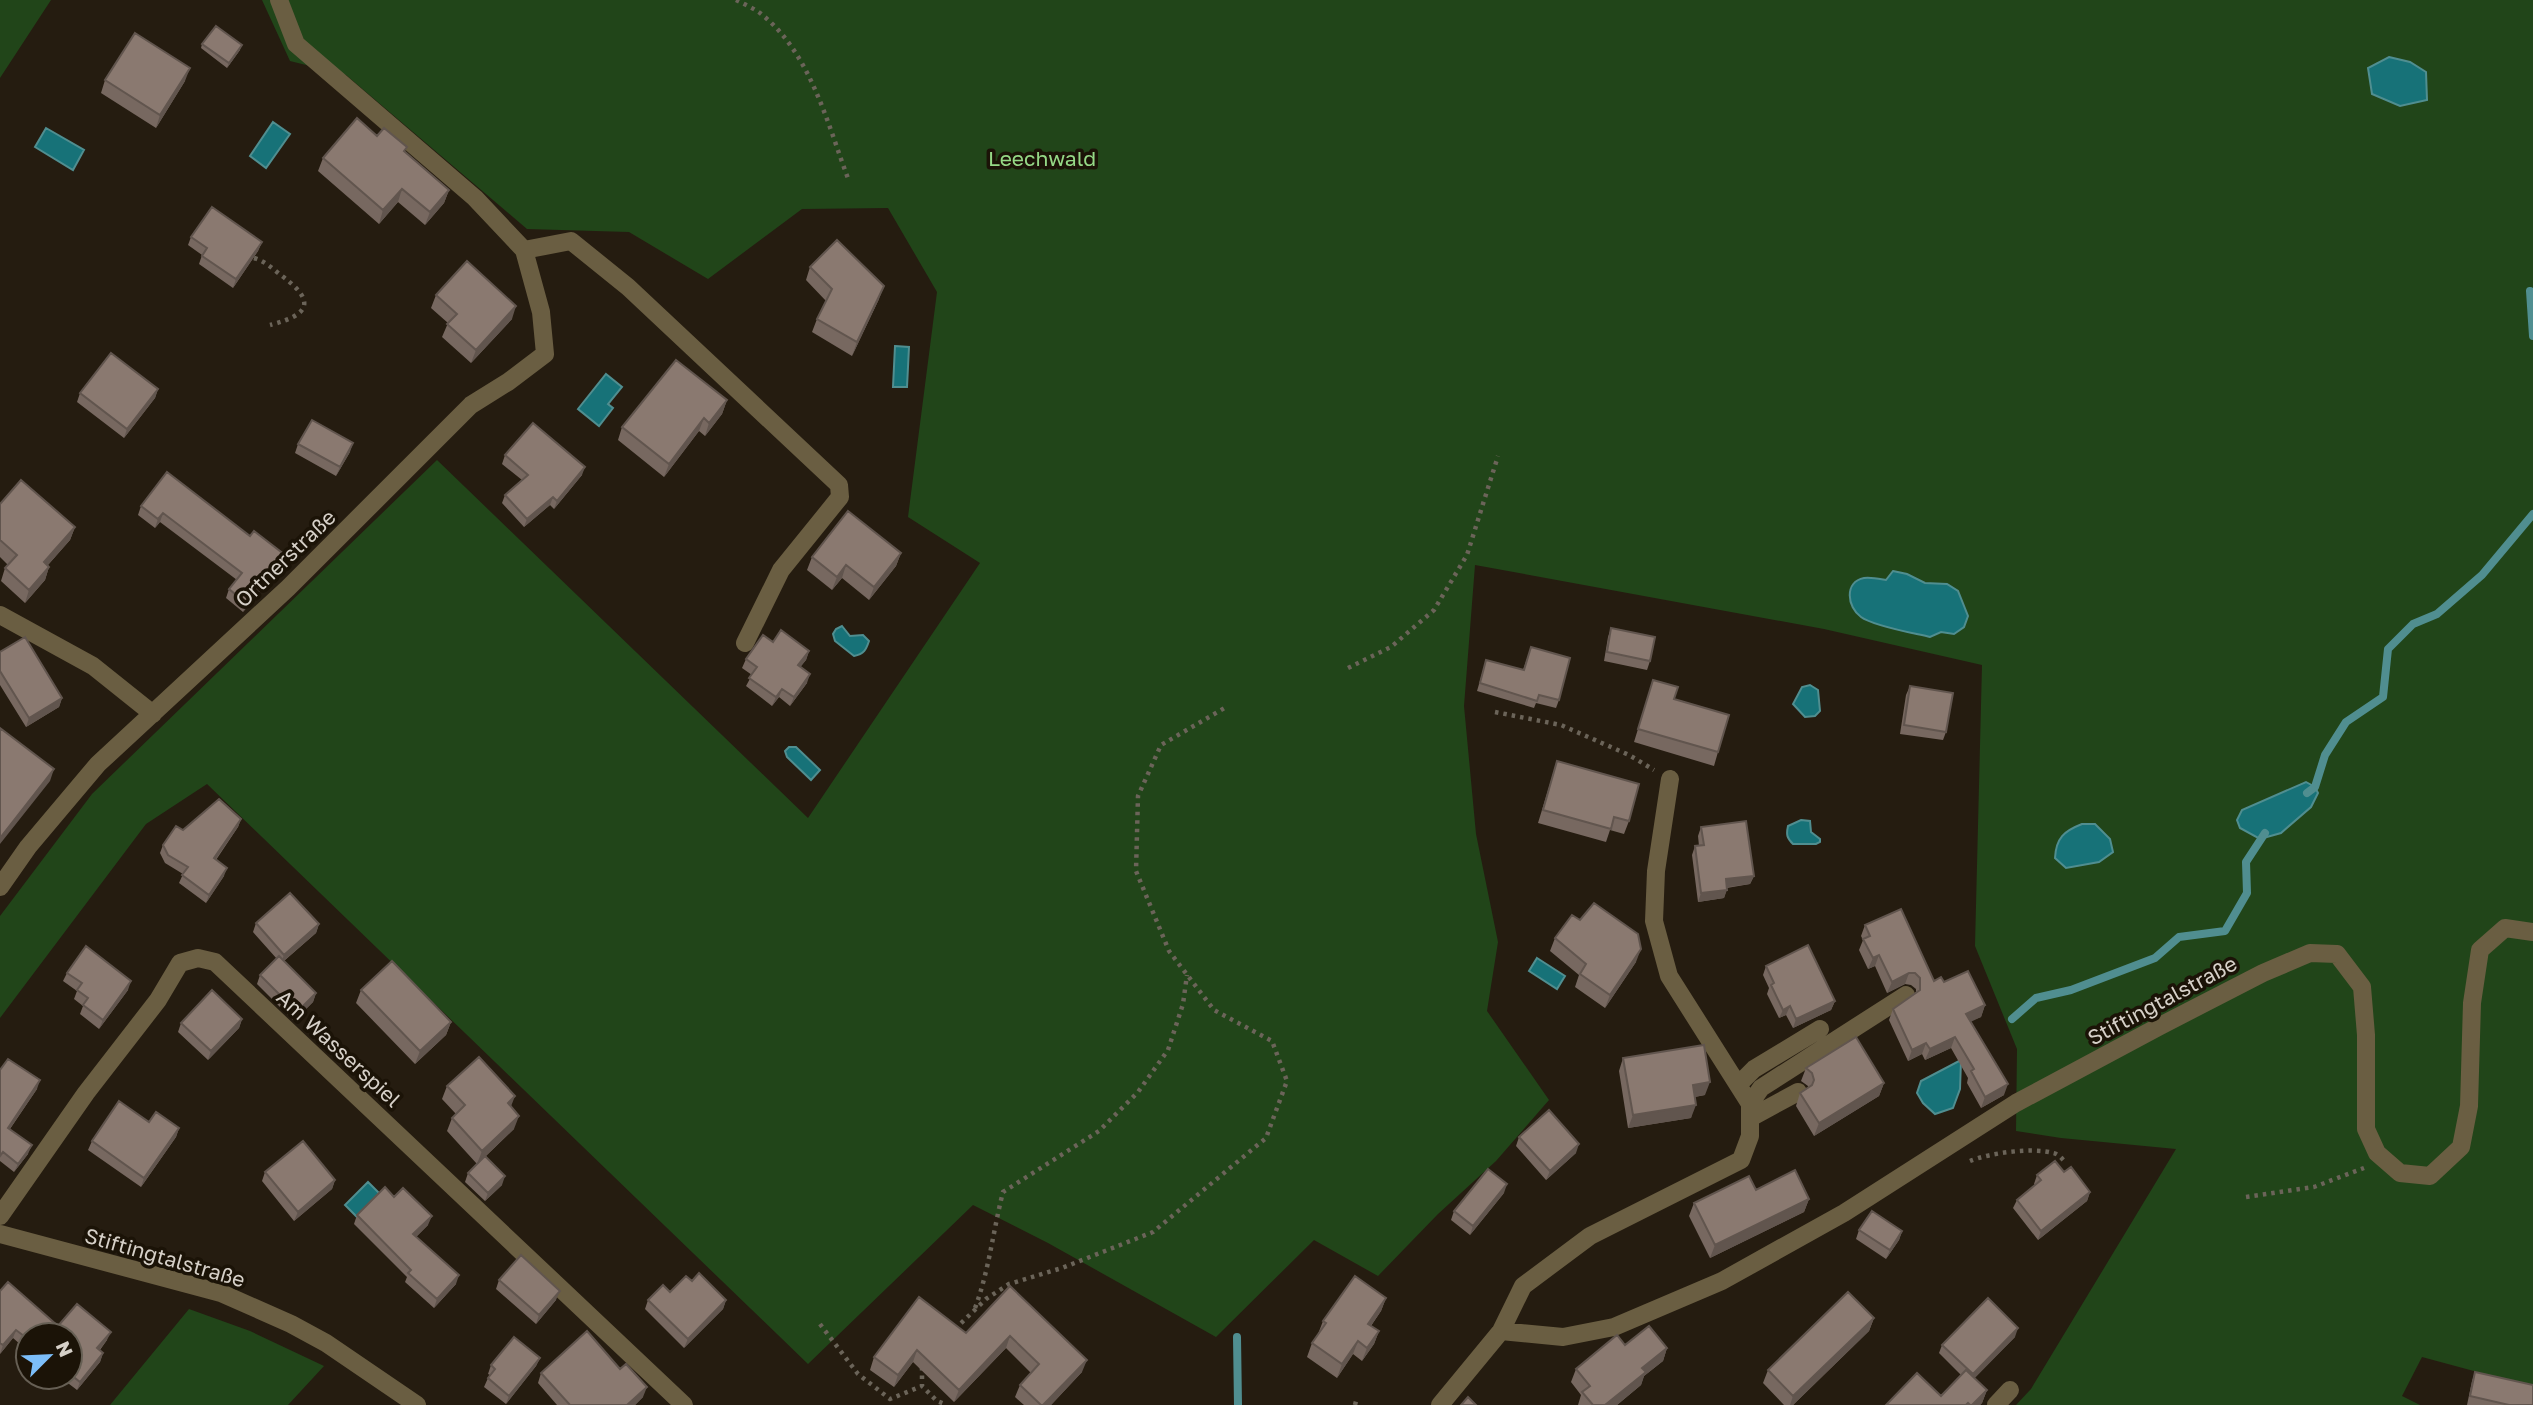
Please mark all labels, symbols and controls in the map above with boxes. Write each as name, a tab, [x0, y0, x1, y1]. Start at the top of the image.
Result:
park label: Leechwald	[988, 145, 1096, 171]
street label: Ortnerstraße	[229, 504, 341, 612]
street label: Stiftingtalstraße	[2083, 950, 2241, 1050]
street label: Am Wasserspiel	[272, 984, 406, 1112]
street label: Stiftingtalstraße	[82, 1222, 248, 1292]
north arrow	[14, 1321, 84, 1391]
text: N	[52, 1338, 78, 1360]

